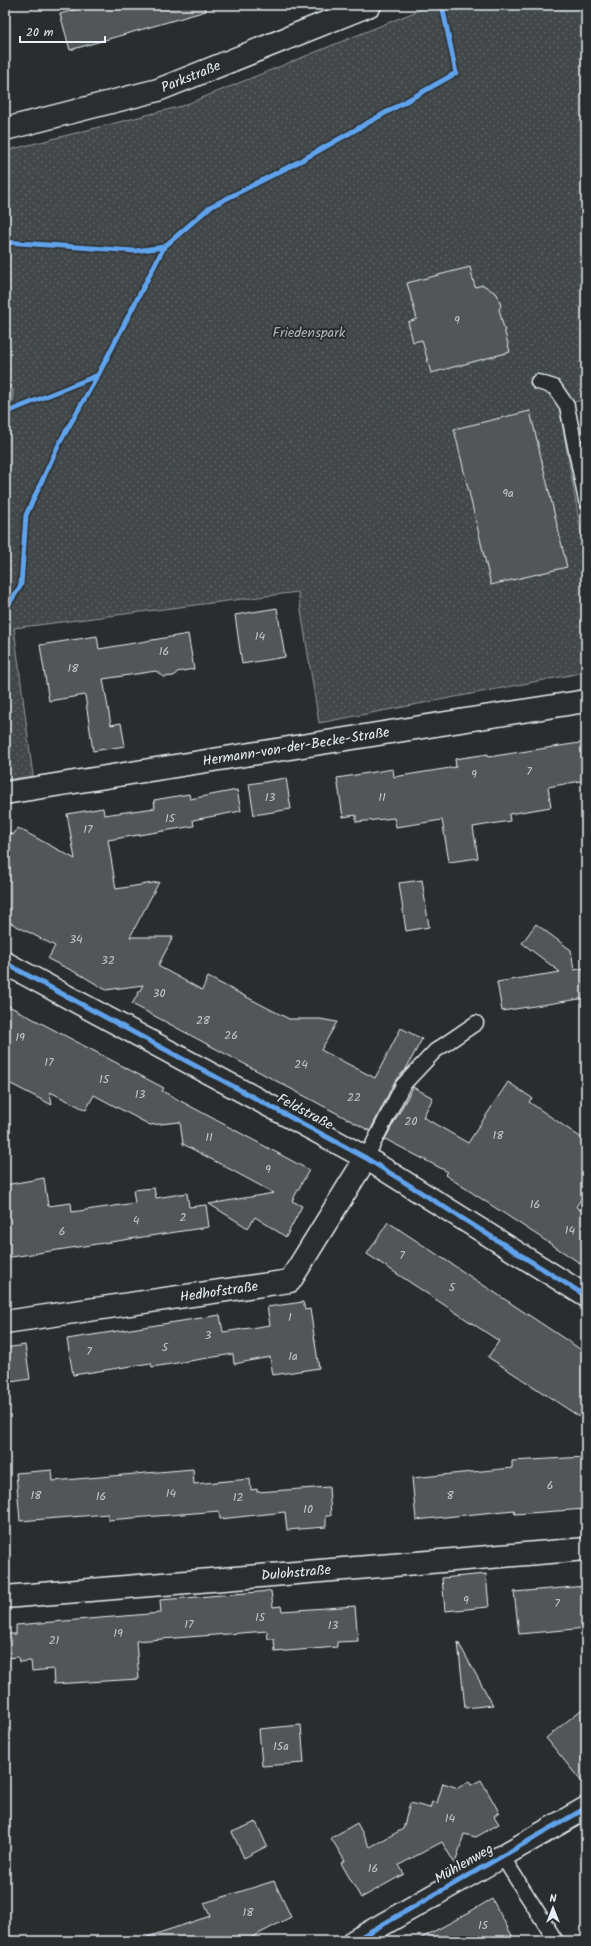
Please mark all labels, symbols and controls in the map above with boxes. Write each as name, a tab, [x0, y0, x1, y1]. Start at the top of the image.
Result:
scale bar	[20, 18, 105, 44]
text: 20 m	[26, 23, 54, 42]
street label: Parkstraße	[158, 55, 225, 99]
house number: 9	[454, 311, 460, 330]
park label: Friedenspark	[273, 322, 346, 344]
house number: 9a	[502, 484, 514, 503]
house number: 14	[255, 627, 266, 646]
house number: 16	[159, 642, 169, 661]
house number: 18	[68, 659, 79, 678]
street label: Hermann-von-der-Becke-Straße	[201, 721, 392, 773]
house number: 7	[526, 762, 532, 781]
house number: 9	[471, 765, 477, 784]
house number: 13	[265, 788, 275, 807]
house number: 11	[378, 788, 386, 807]
house number: 15	[165, 809, 177, 828]
house number: 17	[83, 820, 93, 839]
house number: 34	[69, 930, 83, 949]
house number: 32	[101, 951, 115, 970]
house number: 30	[153, 984, 165, 1003]
house number: 28	[196, 1011, 211, 1030]
house number: 26	[224, 1026, 238, 1045]
house number: 19	[15, 1028, 25, 1047]
house number: 17	[44, 1053, 54, 1072]
house number: 24	[294, 1055, 308, 1074]
house number: 15	[99, 1070, 111, 1089]
house number: 13	[135, 1085, 145, 1104]
street label: Feldstraße	[273, 1088, 338, 1136]
house number: 22	[347, 1088, 361, 1107]
house number: 20	[405, 1112, 417, 1131]
house number: 18	[493, 1126, 504, 1145]
house number: 11	[205, 1128, 213, 1147]
house number: 9	[265, 1160, 271, 1179]
house number: 16	[530, 1195, 540, 1214]
house number: 2	[180, 1208, 187, 1227]
house number: 4	[133, 1211, 140, 1230]
house number: 14	[565, 1221, 576, 1240]
house number: 6	[59, 1222, 65, 1241]
house number: 7	[399, 1246, 405, 1265]
street label: Hedhofstraße	[178, 1276, 260, 1308]
house number: 5	[449, 1278, 457, 1297]
house number: 1	[288, 1308, 292, 1327]
house number: 3	[205, 1326, 212, 1345]
house number: 5	[162, 1338, 170, 1357]
house number: 7	[86, 1342, 92, 1361]
house number: 1a	[288, 1347, 298, 1366]
house number: 6	[547, 1476, 553, 1495]
house number: 14	[166, 1484, 177, 1503]
house number: 18	[31, 1486, 42, 1505]
house number: 8	[446, 1486, 454, 1505]
house number: 16	[96, 1487, 106, 1506]
house number: 12	[233, 1488, 243, 1507]
house number: 10	[303, 1500, 313, 1519]
street label: Dulohstraße	[260, 1559, 333, 1587]
house number: 9	[463, 1591, 469, 1610]
house number: 7	[554, 1594, 560, 1613]
house number: 15	[255, 1608, 267, 1627]
house number: 17	[184, 1615, 194, 1634]
house number: 13	[328, 1616, 338, 1635]
house number: 19	[113, 1624, 123, 1643]
house number: 21	[49, 1631, 60, 1650]
house number: 15a	[273, 1737, 289, 1756]
house number: 14	[445, 1809, 456, 1828]
street label: Mühlenweg	[430, 1838, 498, 1890]
house number: 16	[368, 1859, 378, 1878]
north arrow	[533, 1888, 573, 1928]
text: N	[550, 1890, 557, 1908]
house number: 18	[243, 1903, 254, 1922]
house number: 15	[478, 1916, 490, 1935]

